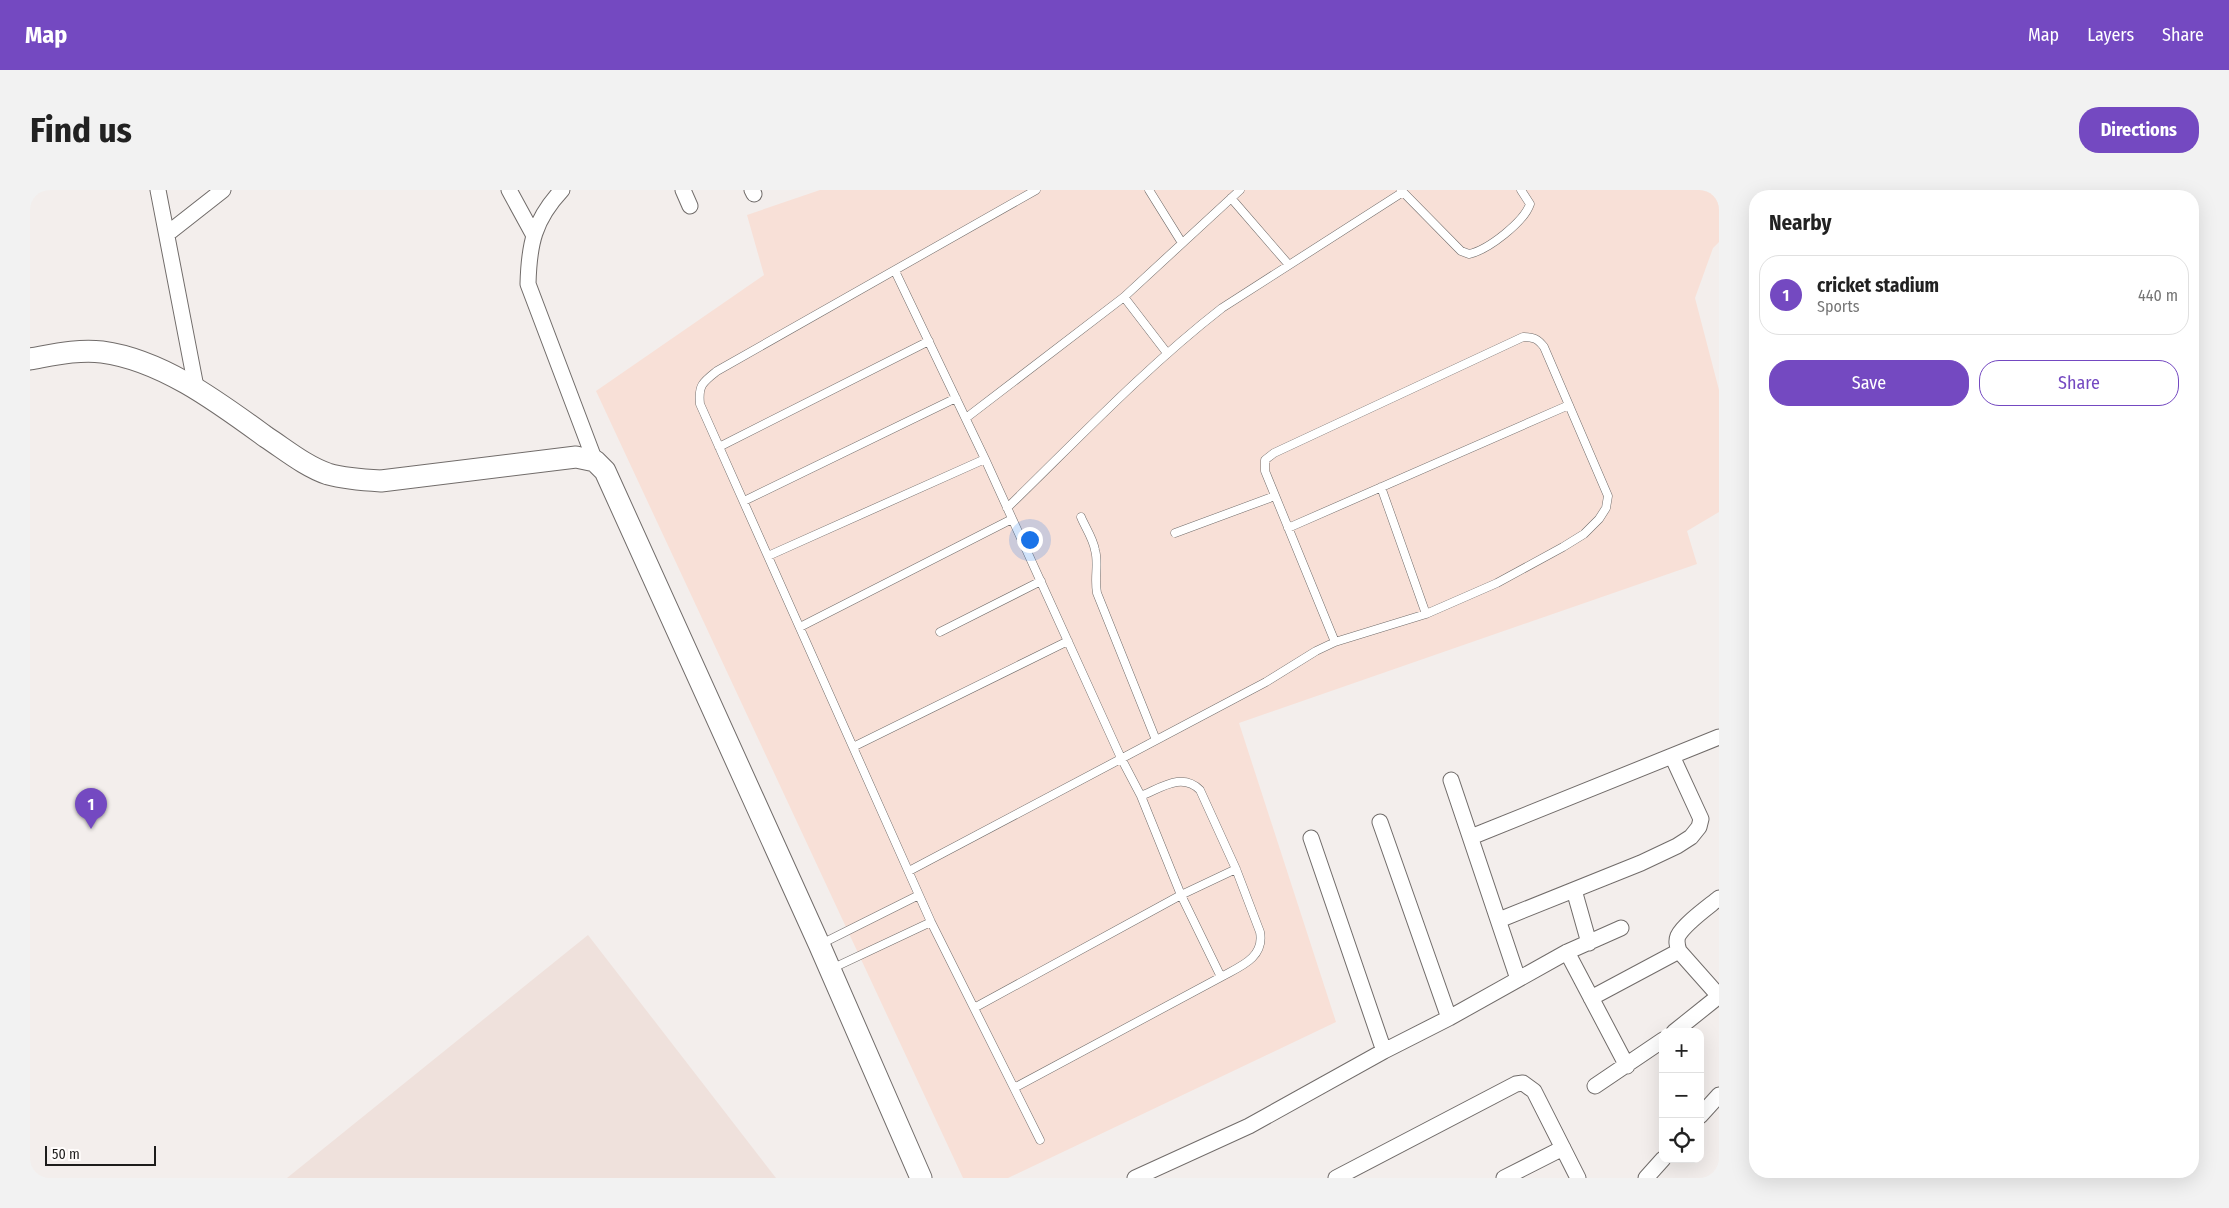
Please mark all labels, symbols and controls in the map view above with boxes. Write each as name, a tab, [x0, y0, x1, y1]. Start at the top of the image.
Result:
text: Map	[25, 21, 67, 49]
text: Map	[2028, 24, 2059, 46]
text: Layers	[2087, 24, 2134, 46]
text: Share	[2162, 24, 2204, 46]
button: Directions	[2079, 107, 2199, 153]
text: Find us	[30, 109, 132, 151]
text: Nearby	[1769, 210, 1831, 236]
text: cricket stadium	[1817, 274, 1939, 297]
text: 1	[1783, 286, 1789, 305]
text: 440 m	[2138, 286, 2178, 305]
text: Sports	[1817, 297, 1860, 316]
button: Save	[1769, 360, 1969, 406]
button: Share	[1979, 360, 2179, 406]
your location	[1017, 527, 1043, 553]
pin: 1	[75, 788, 107, 829]
map controls	[1659, 1028, 1704, 1163]
button: +	[1659, 1028, 1704, 1073]
button: −	[1659, 1073, 1704, 1118]
button: locate	[1659, 1118, 1704, 1163]
scale bar	[45, 1143, 156, 1166]
text: 50 m	[52, 1146, 80, 1163]

